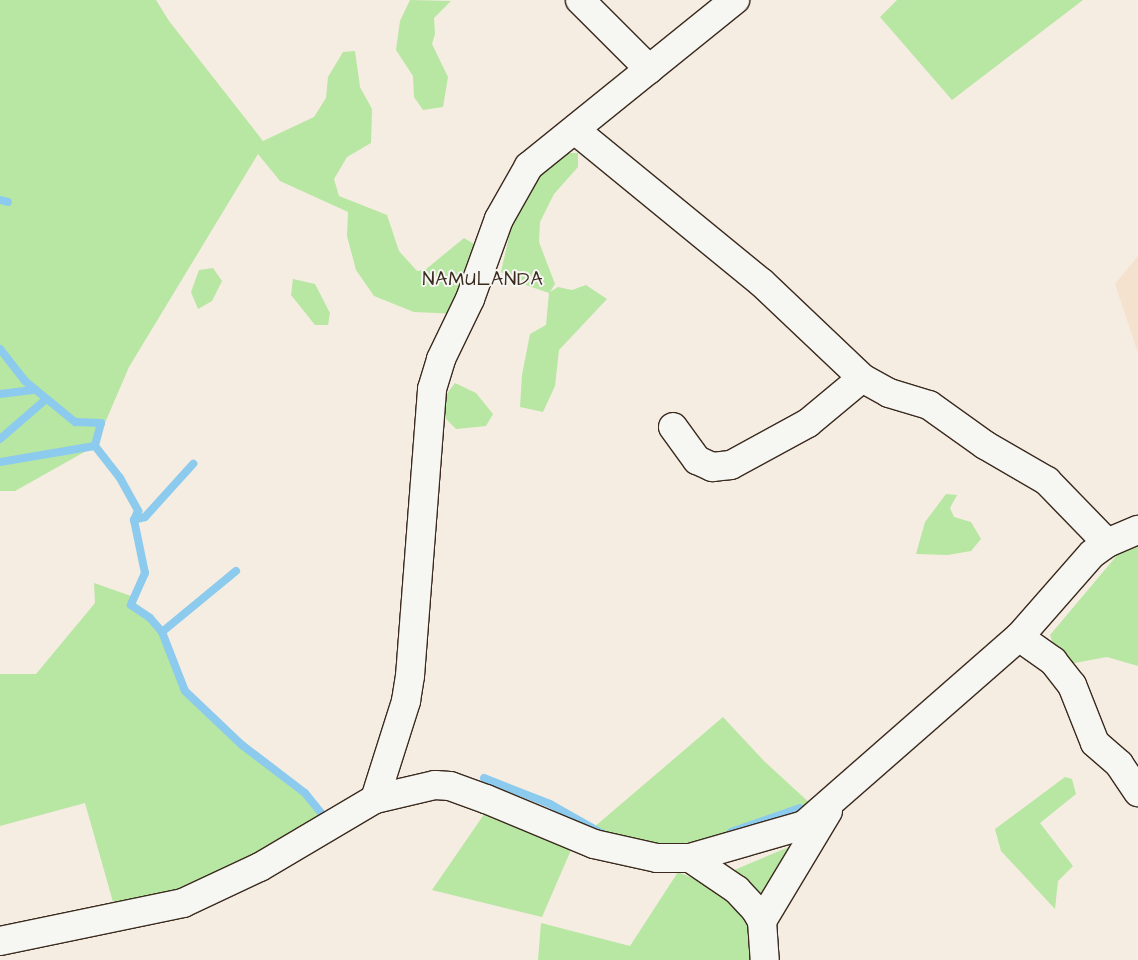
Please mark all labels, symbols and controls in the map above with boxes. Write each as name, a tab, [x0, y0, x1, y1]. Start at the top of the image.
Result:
district label: NAMULANDA	[421, 269, 545, 291]

